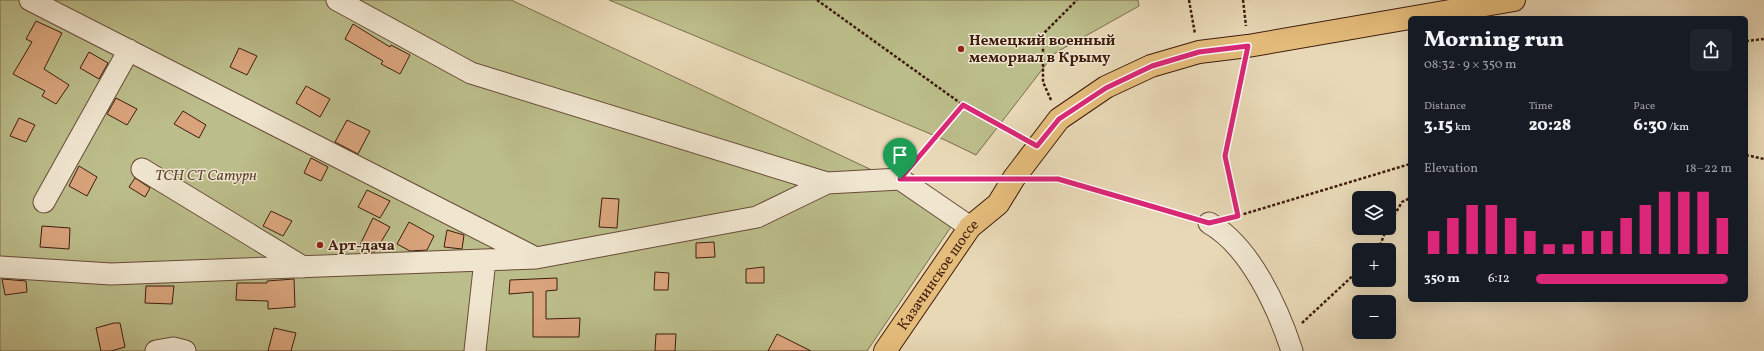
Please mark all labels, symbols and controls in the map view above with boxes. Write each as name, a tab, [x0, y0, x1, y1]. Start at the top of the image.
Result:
text: Morning run	[1424, 25, 1564, 56]
button: share	[1690, 29, 1732, 71]
place label: Немецкий военный мемориал в Крыму	[969, 31, 1116, 69]
marker: Немецкий военный мемориал в Крыму	[956, 44, 966, 54]
text: 08:32 · 9 × 350 m	[1424, 56, 1517, 74]
text: Distance	[1424, 99, 1466, 114]
text: Time	[1529, 99, 1553, 114]
text: Pace	[1633, 99, 1655, 114]
text: 3.15	[1424, 114, 1453, 137]
text: 20:28	[1529, 114, 1571, 137]
text: 6:30	[1633, 114, 1667, 137]
text: km	[1453, 120, 1471, 135]
text: /km	[1667, 120, 1689, 135]
pin	[883, 138, 917, 179]
icon: arrive	[889, 144, 911, 166]
text: Elevation	[1424, 160, 1478, 178]
text: 18–22 m	[1685, 160, 1732, 178]
park label: ТСН СТ Сатурн	[155, 166, 257, 187]
map controls	[1352, 191, 1396, 339]
button: layers	[1352, 191, 1396, 235]
street label: Казачинское шоссе	[893, 215, 984, 335]
place label: Арт-дача	[328, 236, 395, 257]
marker: Арт-дача	[315, 240, 325, 250]
button: +	[1352, 243, 1396, 287]
text: 350 m	[1424, 270, 1460, 288]
text: 6:12	[1488, 270, 1510, 288]
button: −	[1352, 295, 1396, 339]

